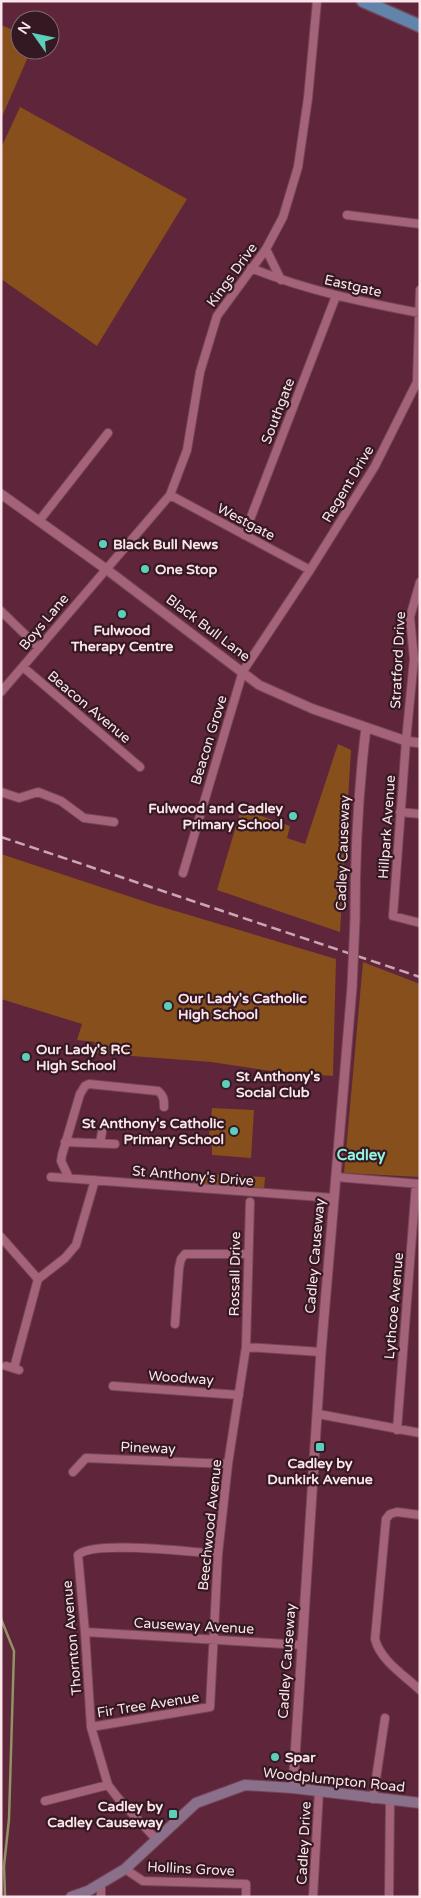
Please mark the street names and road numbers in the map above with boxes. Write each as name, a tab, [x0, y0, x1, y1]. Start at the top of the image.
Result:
street label: Kings Drive	[203, 240, 261, 310]
street label: Eastgate	[323, 271, 383, 301]
street label: Southgate	[258, 376, 298, 446]
street label: Regent Drive	[318, 442, 378, 525]
street label: Westgate	[214, 500, 278, 544]
street label: Boys Lane	[16, 590, 73, 654]
street label: Black Bull Lane	[163, 591, 253, 665]
street label: Stratford Drive	[387, 611, 409, 709]
street label: Beacon Avenue	[44, 667, 134, 747]
street label: Beacon Grove	[187, 693, 231, 787]
street label: Hillpark Avenue	[375, 774, 399, 880]
street label: Cadley Causeway	[332, 794, 354, 911]
street label: St Anthony's Drive	[131, 1162, 255, 1190]
street label: Cadley Causeway	[301, 1197, 329, 1314]
street label: Rossall Drive	[226, 1231, 244, 1317]
street label: Lythcoe Avenue	[381, 1252, 407, 1360]
street label: Woodway	[148, 1367, 215, 1389]
street label: Pineway	[120, 1439, 176, 1457]
street label: Beechwood Avenue	[195, 1458, 225, 1591]
street label: Thornton Avenue	[59, 1580, 85, 1696]
street label: Cadley Causeway	[274, 1602, 300, 1719]
street label: Causeway Avenue	[133, 1614, 255, 1638]
street label: Fir Tree Avenue	[96, 1689, 200, 1721]
street label: Woodplumpton Road	[262, 1764, 406, 1796]
street label: Cadley Drive	[293, 1801, 315, 1885]
street label: Hollins Grove	[147, 1858, 235, 1880]

